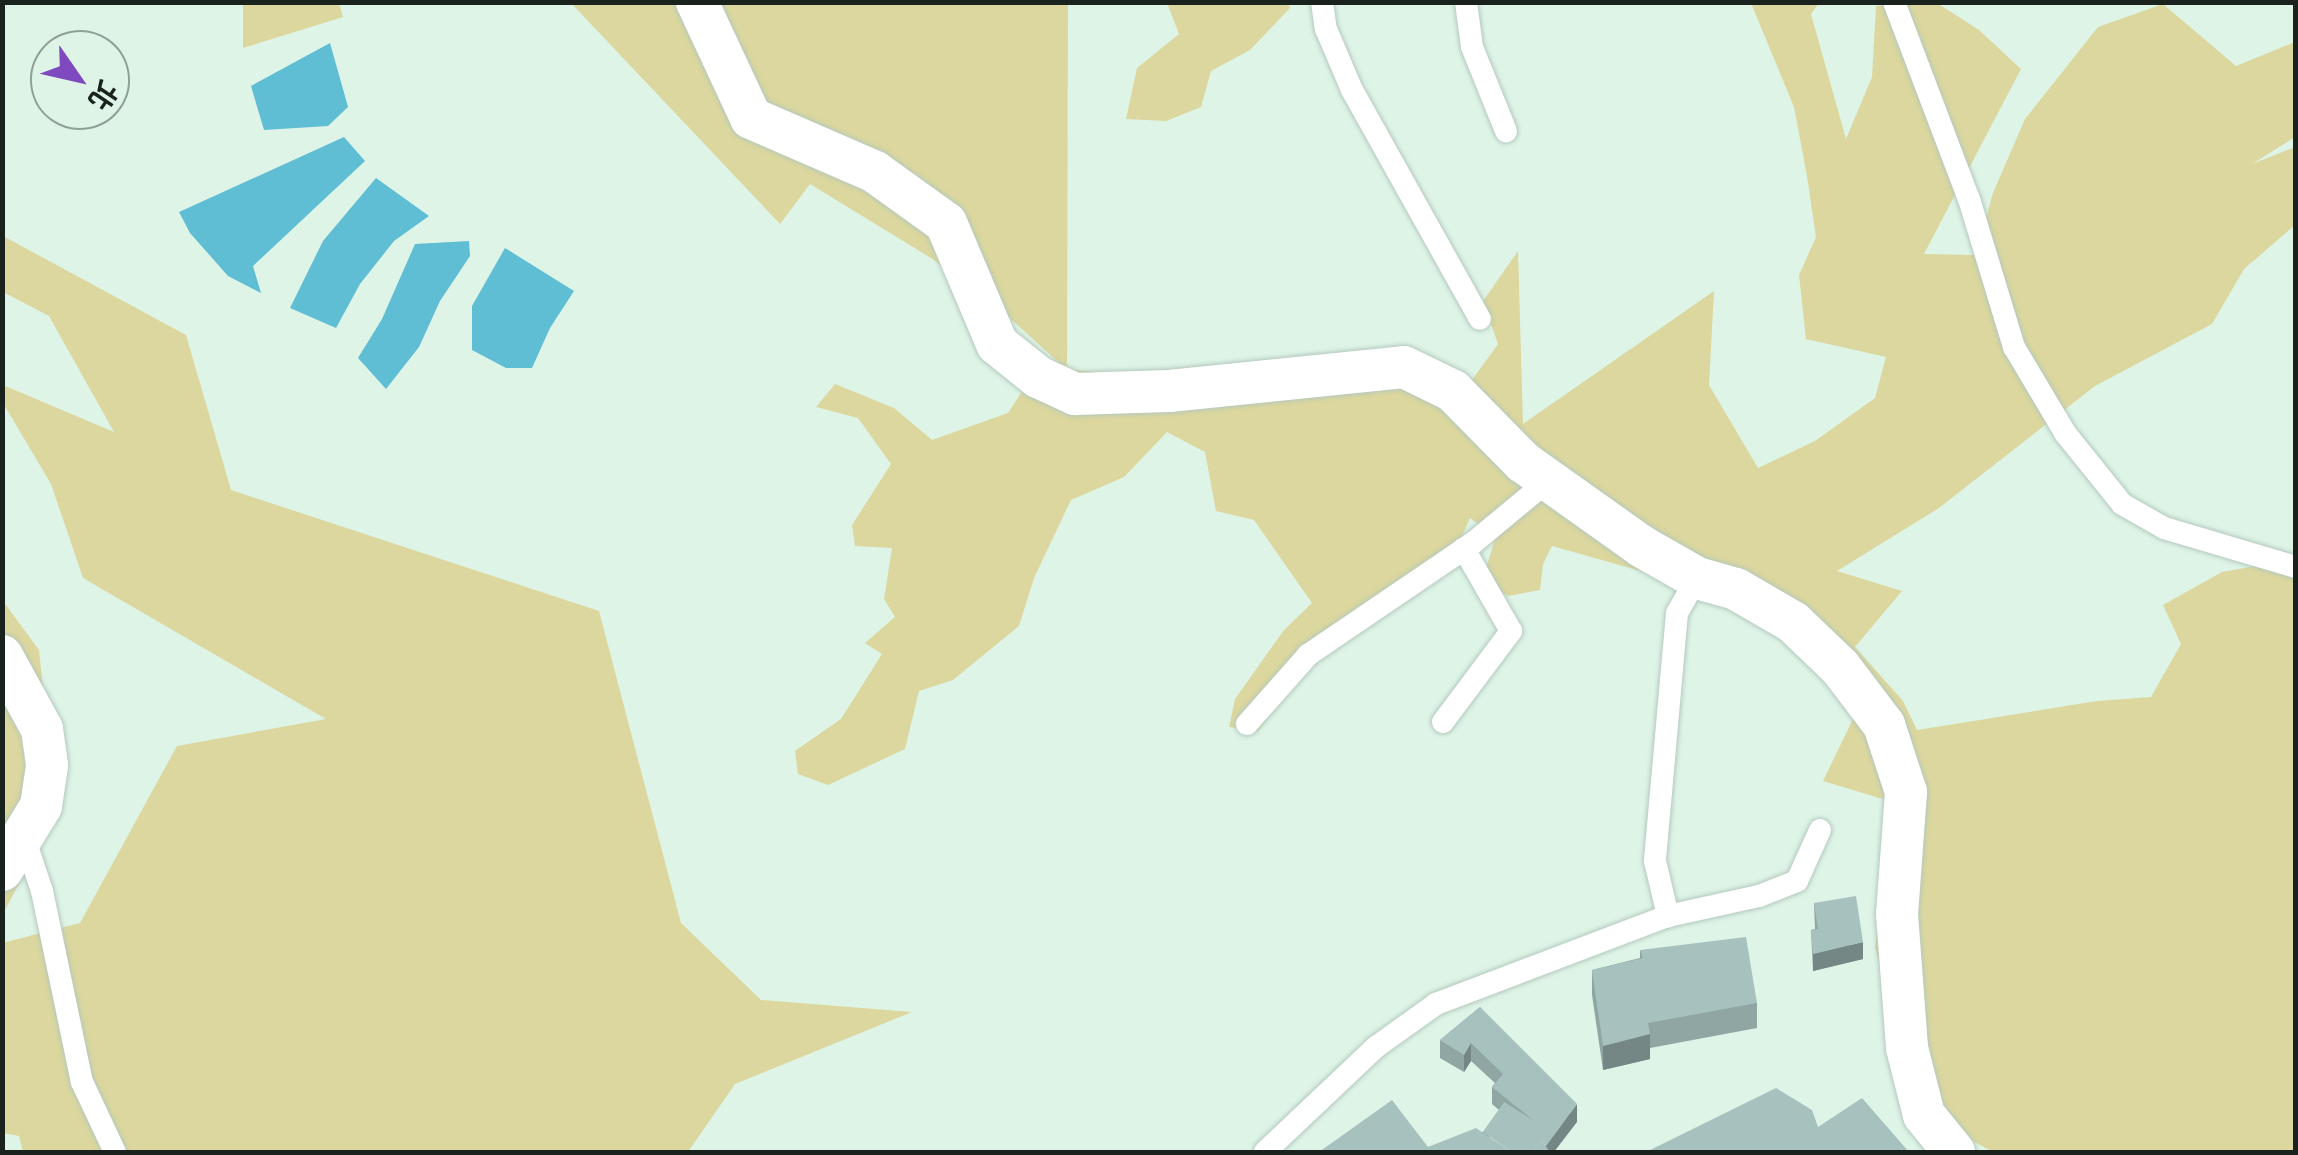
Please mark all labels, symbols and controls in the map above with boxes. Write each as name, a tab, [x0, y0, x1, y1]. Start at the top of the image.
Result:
north arrow	[30, 30, 130, 130]
text: 北	[82, 75, 124, 116]

